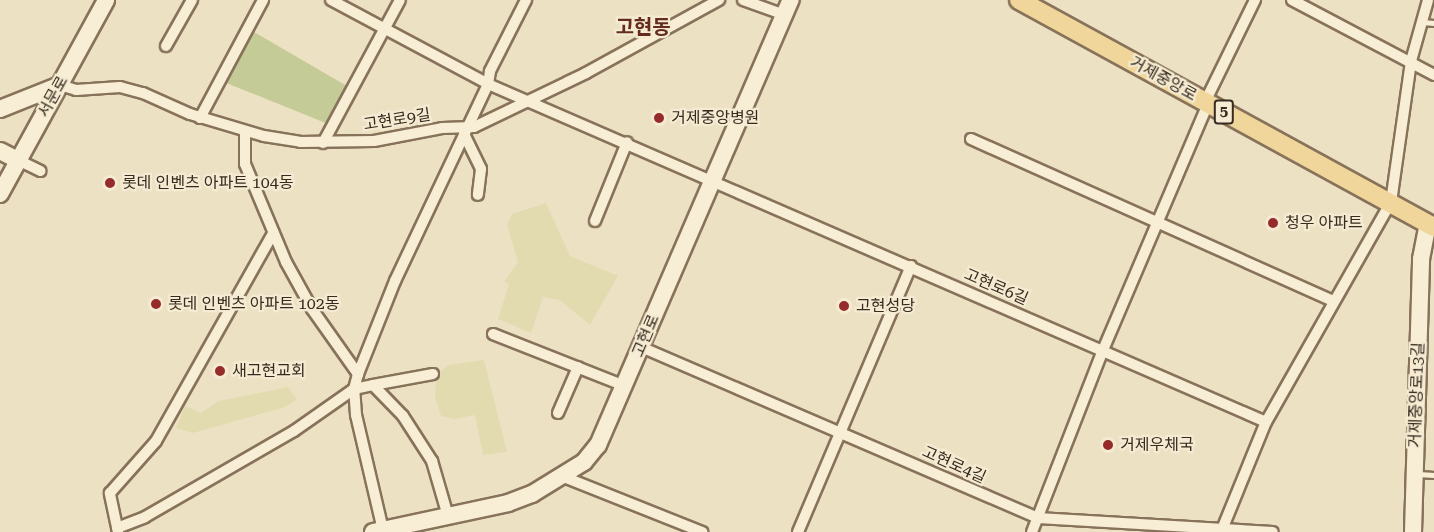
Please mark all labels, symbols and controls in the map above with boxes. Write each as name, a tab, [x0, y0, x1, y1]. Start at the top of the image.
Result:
district label: 고현동	[615, 15, 671, 39]
street label: 거제중앙로	[1126, 53, 1200, 105]
street label: 서문로	[34, 73, 72, 121]
road number: 5	[1214, 100, 1234, 124]
street label: 고현로9길	[362, 105, 432, 135]
place label: 거제중앙병원	[671, 108, 759, 128]
marker: 거제중앙병원	[652, 111, 666, 125]
place label: 롯데 인벤츠 아파트 104동	[122, 173, 294, 193]
marker: 롯데 인벤츠 아파트 104동	[103, 176, 117, 190]
place label: 청우 아파트	[1285, 213, 1363, 233]
marker: 청우 아파트	[1266, 216, 1280, 230]
street label: 고현로6길	[961, 265, 1031, 309]
place label: 롯데 인벤츠 아파트 102동	[168, 294, 340, 314]
place label: 고현성당	[856, 296, 915, 316]
marker: 롯데 인벤츠 아파트 102동	[149, 297, 163, 311]
marker: 고현성당	[837, 299, 851, 313]
street label: 고현로	[629, 312, 663, 360]
street label: 거제중앙로13길	[1406, 342, 1428, 448]
place label: 새고현교회	[232, 361, 306, 381]
marker: 새고현교회	[213, 364, 227, 378]
place label: 거제우체국	[1120, 435, 1194, 455]
marker: 거제우체국	[1101, 438, 1115, 452]
street label: 고현로4길	[919, 442, 989, 488]

